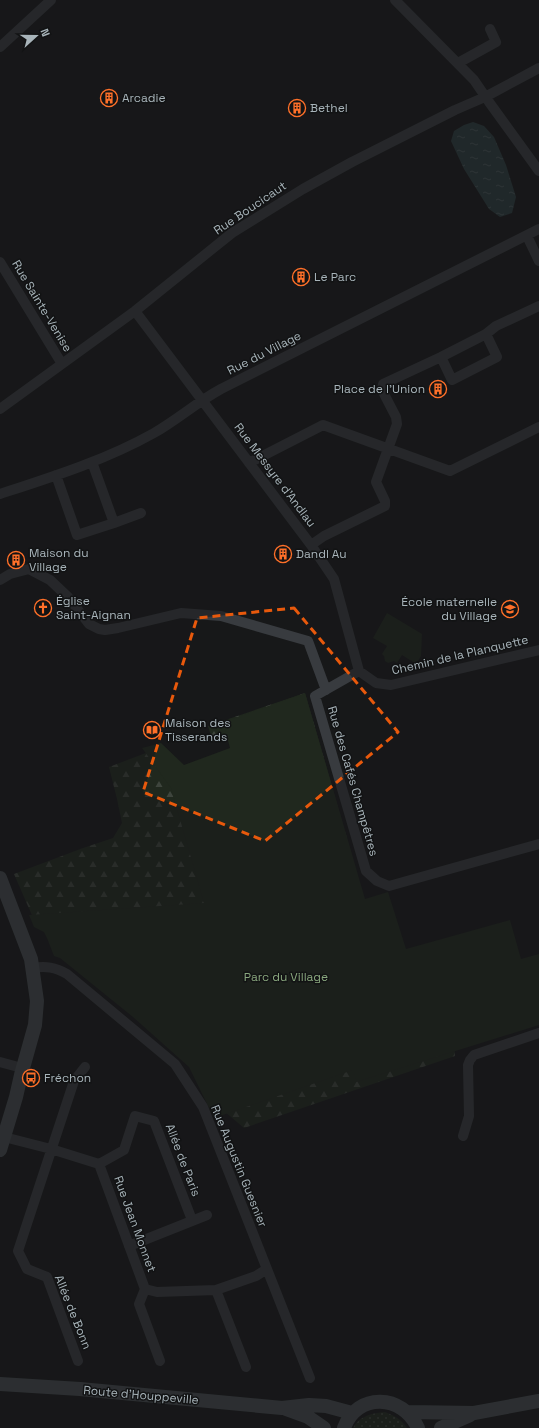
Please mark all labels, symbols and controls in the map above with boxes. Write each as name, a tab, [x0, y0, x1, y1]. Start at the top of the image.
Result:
north arrow	[16, 16, 56, 56]
text: N	[37, 26, 53, 38]
building icon: Arcadie	[99, 88, 119, 108]
place label: Arcadie	[122, 90, 166, 106]
building icon: Bethel	[287, 98, 307, 118]
place label: Bethel	[310, 100, 348, 116]
street label: Rue Boucicaut	[210, 178, 290, 238]
street label: Rue Sainte-Venise	[8, 257, 76, 355]
building icon: Le Parc	[291, 267, 311, 287]
place label: Le Parc	[314, 269, 356, 285]
street label: Rue du Village	[224, 328, 304, 378]
building icon: Place de l'Union	[428, 379, 448, 399]
place label: Place de l'Union	[334, 381, 425, 397]
street label: Rue Messyre d'Andlau	[231, 420, 319, 530]
building icon: Dandl Au	[273, 544, 293, 564]
place label: Maison du Village	[29, 545, 88, 575]
place label: Dandl Au	[296, 546, 347, 562]
building icon: Maison du Village	[6, 550, 26, 570]
place label: Église Saint-Aignan	[56, 593, 131, 623]
place label: École maternelle du Village	[401, 594, 497, 624]
church icon: Église Saint-Aignan	[33, 598, 53, 618]
school or university icon: École maternelle du Village	[500, 599, 520, 619]
street label: Chemin de la Planquette	[390, 631, 530, 679]
street label: Rue des Cafés Champêtres	[324, 704, 382, 858]
place label: Maison des Tisserands	[165, 715, 231, 745]
library icon: Maison des Tisserands	[142, 720, 162, 740]
park label: Parc du Village	[244, 969, 328, 985]
bus stop icon: Fréchon	[21, 1068, 41, 1088]
place label: Fréchon	[44, 1070, 91, 1086]
street label: Rue Augustin Guesnier	[207, 1102, 271, 1230]
street label: Allée de Paris	[162, 1121, 204, 1199]
street label: Rue Jean Monnet	[110, 1174, 160, 1274]
street label: Allée de Bonn	[51, 1273, 95, 1351]
street label: Route d'Houppeville	[83, 1382, 199, 1408]

